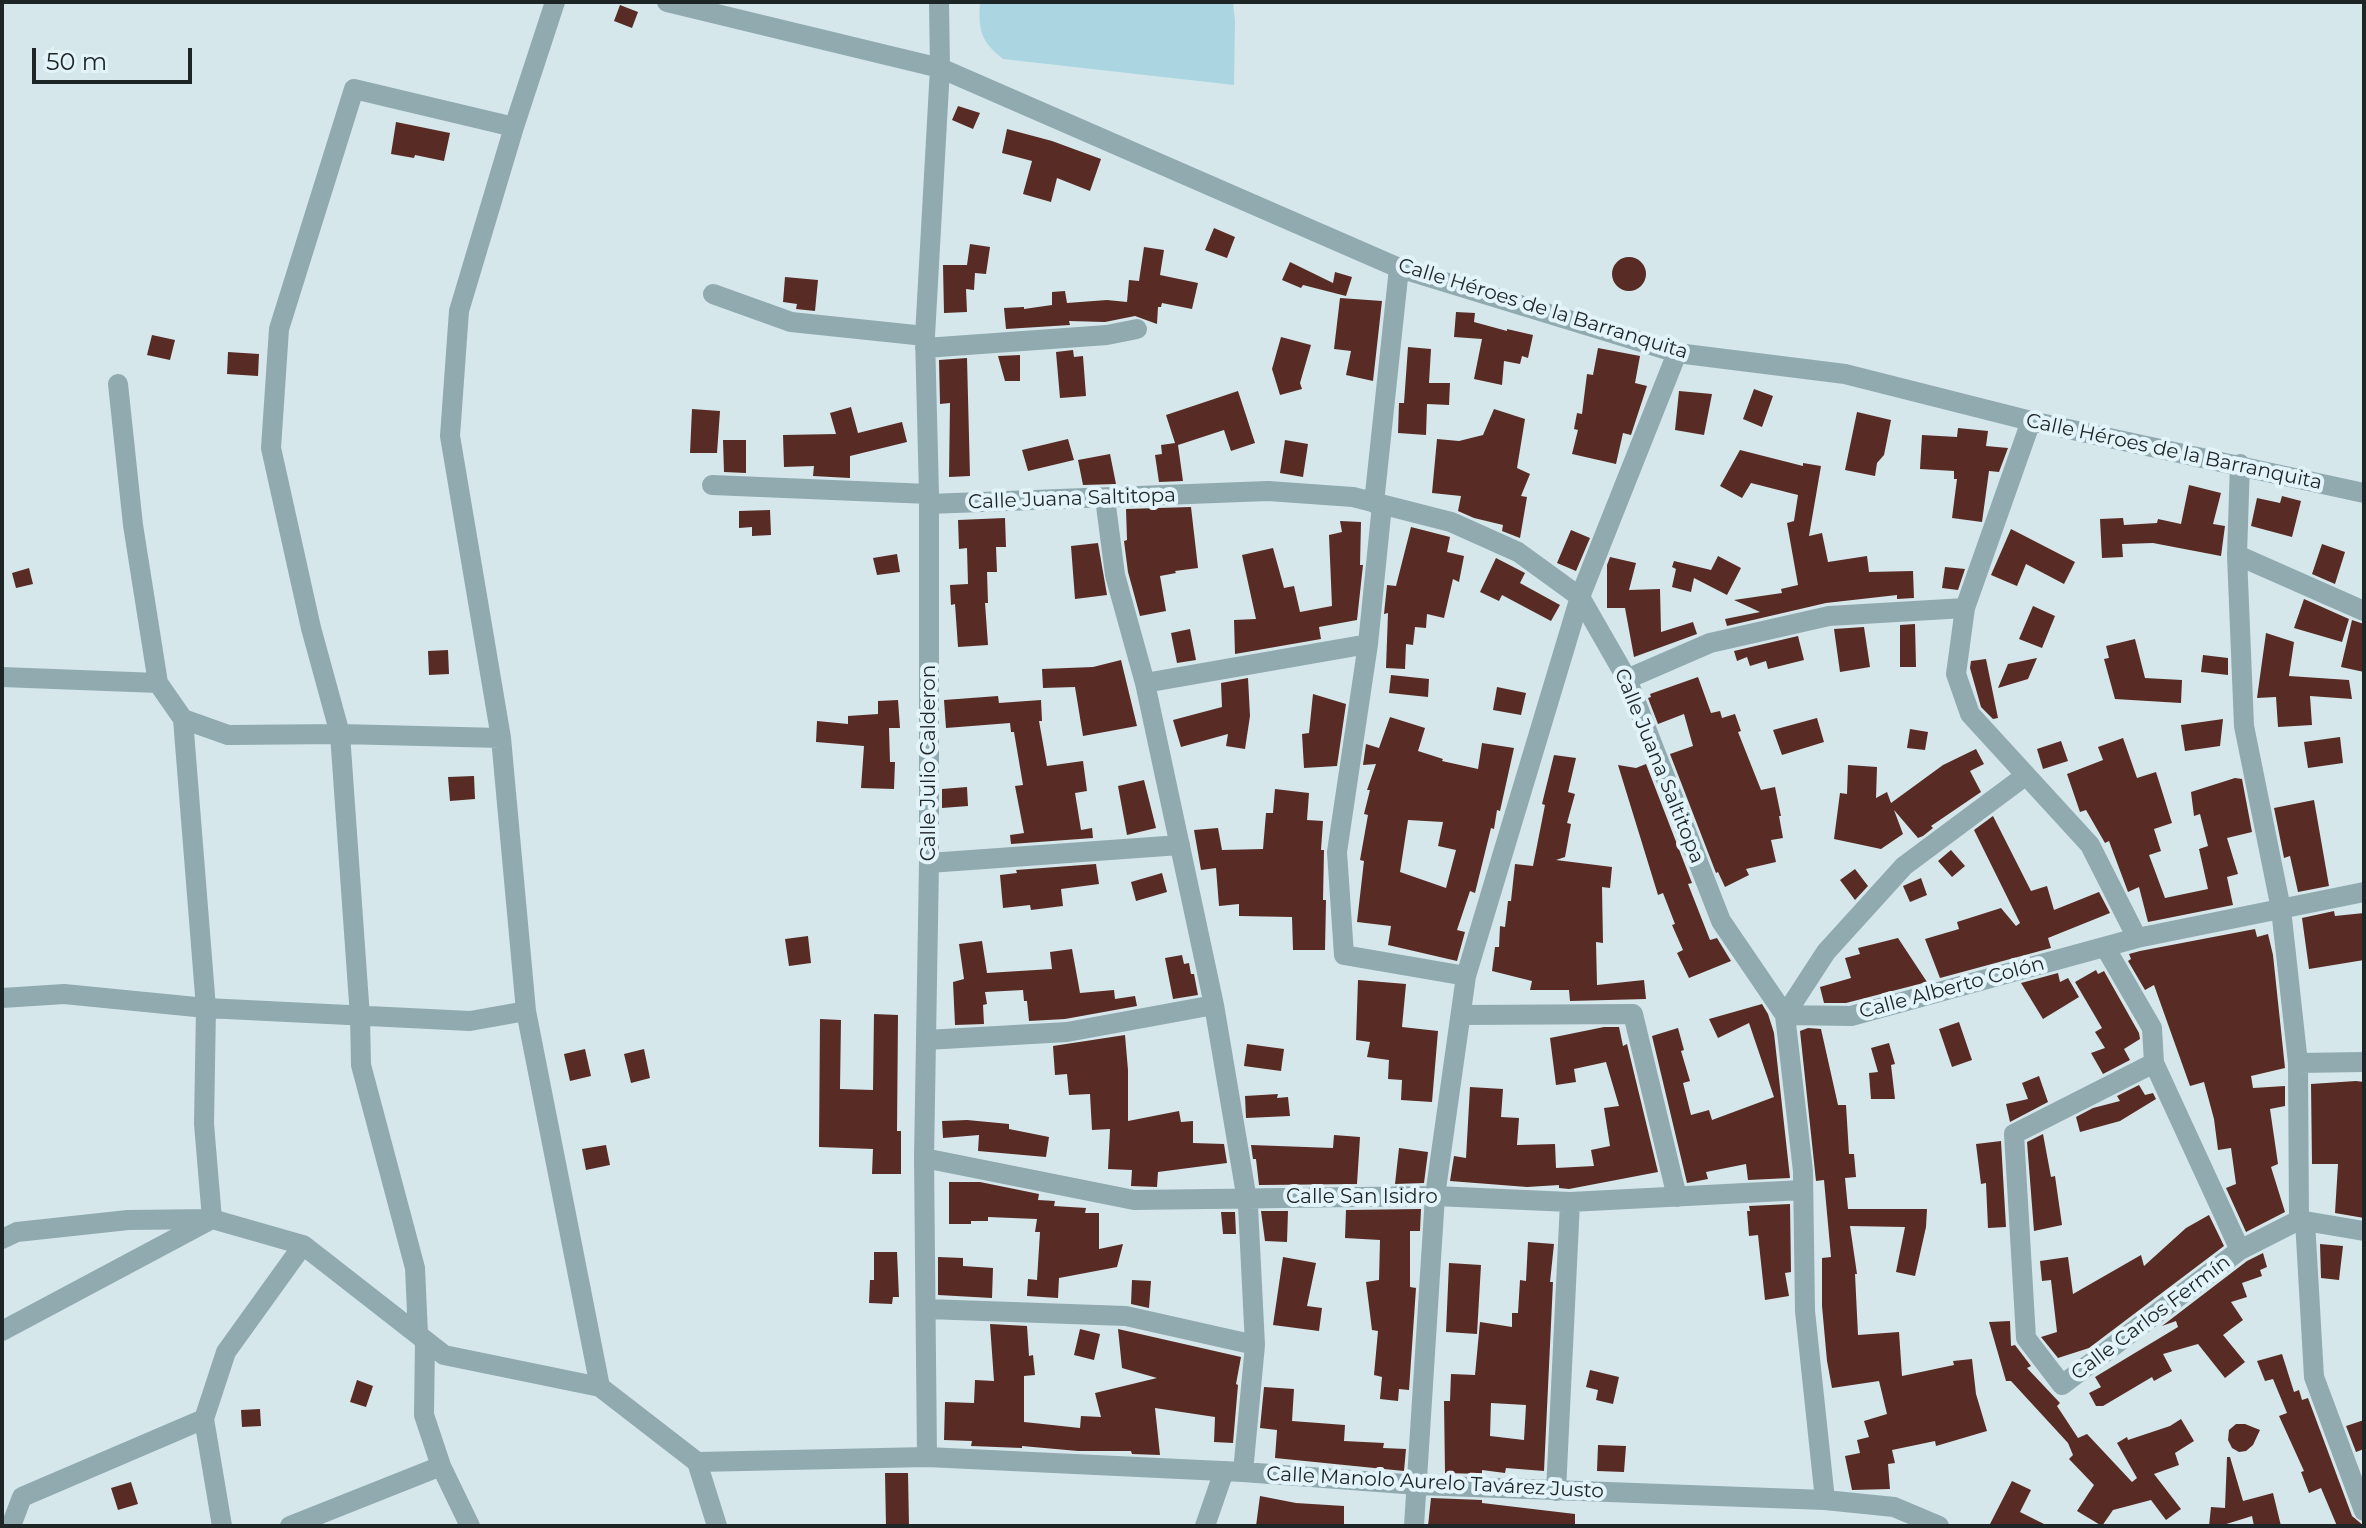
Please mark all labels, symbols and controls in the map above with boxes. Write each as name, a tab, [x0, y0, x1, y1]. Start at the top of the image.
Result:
scale bar	[36, 32, 196, 82]
text: 50 m	[46, 47, 107, 76]
street label: Calle Héroes de la Barranquita	[1395, 253, 1691, 365]
street label: Calle Héroes de la Barranquita	[2024, 409, 2324, 495]
street label: Calle Juana Saltitopa	[968, 483, 1176, 515]
street label: Calle Julio Calderon	[917, 665, 941, 861]
street label: Calle Juana Saltitopa	[1609, 665, 1709, 867]
street label: Calle Alberto Colón	[1857, 952, 2047, 1024]
street label: Calle San Isidro	[1286, 1185, 1438, 1209]
street label: Calle Carlos Fermín	[2067, 1250, 2235, 1386]
street label: Calle Manolo Aurelo Tavárez Justo	[1266, 1462, 1604, 1504]

